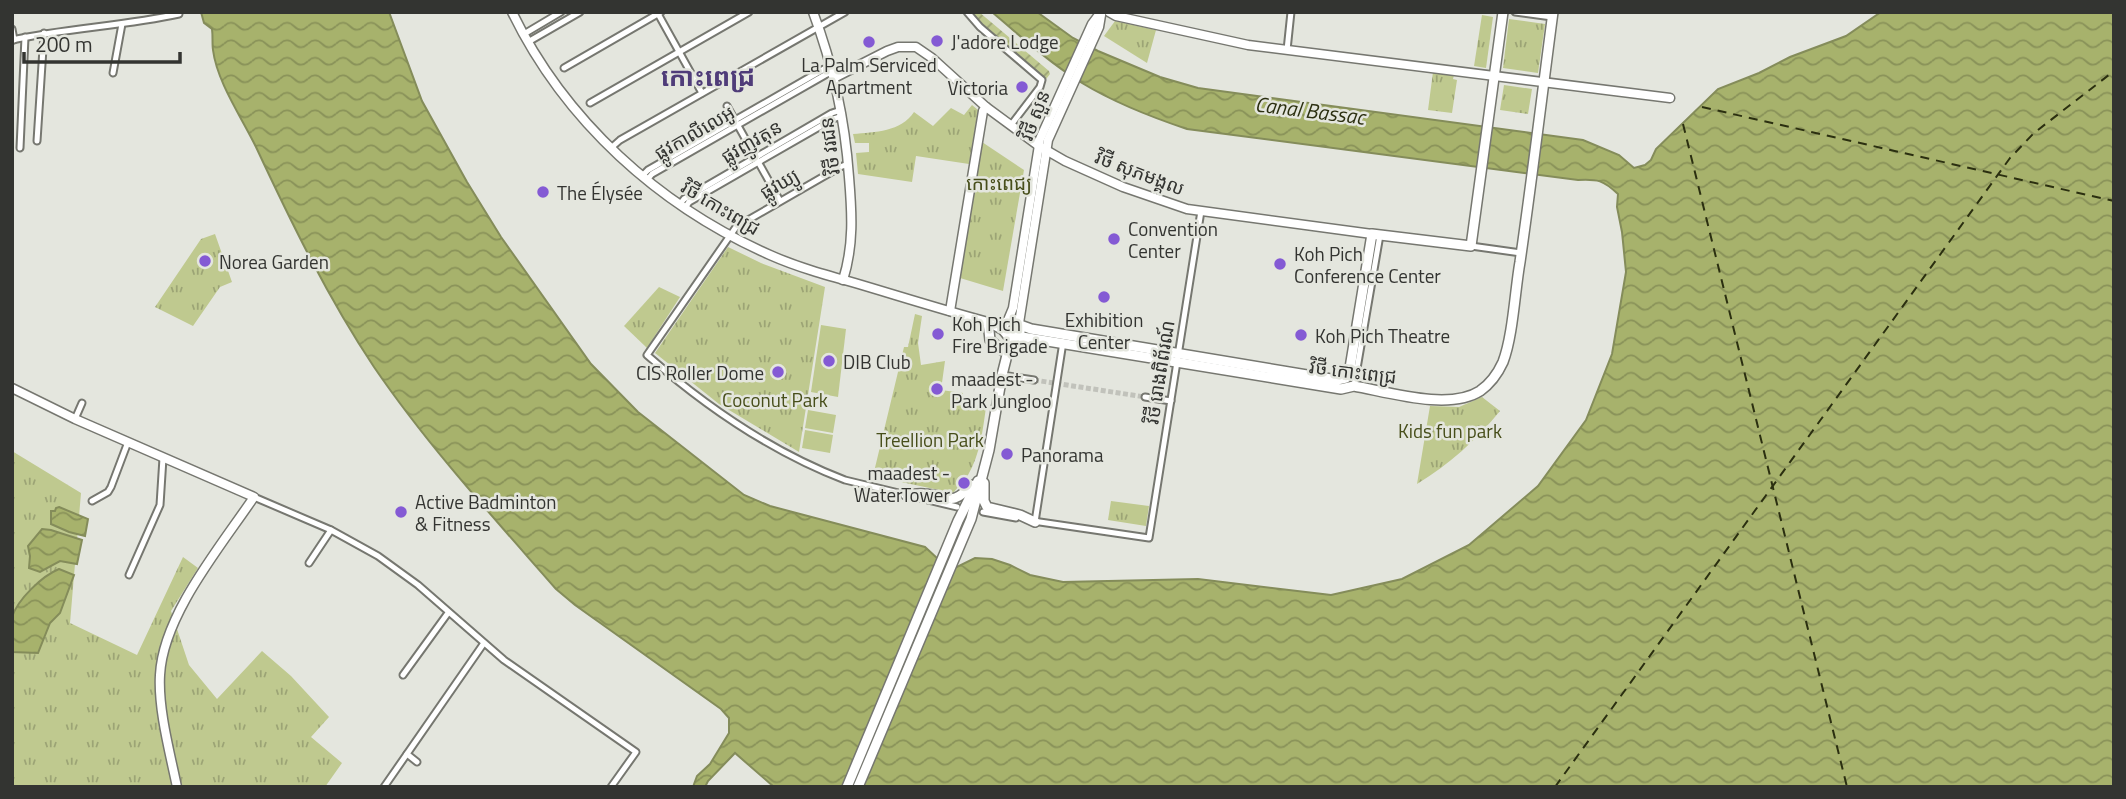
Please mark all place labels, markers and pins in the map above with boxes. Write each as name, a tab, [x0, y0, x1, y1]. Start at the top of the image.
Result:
place label: J'adore Lodge	[951, 27, 1059, 56]
marker: J'adore Lodge	[929, 33, 945, 49]
marker: La Palm Serviced Apartment	[861, 34, 877, 50]
place label: La Palm Serviced Apartment	[801, 50, 937, 101]
place label: Victoria	[948, 73, 1008, 102]
marker: Victoria	[1014, 79, 1030, 95]
place label: The Élysée	[557, 178, 643, 207]
marker: The Élysée	[535, 184, 551, 200]
place label: Convention Center	[1128, 214, 1218, 265]
marker: Convention Center	[1106, 231, 1122, 247]
place label: Koh Pich Conference Center	[1294, 239, 1441, 290]
place label: Norea Garden	[219, 247, 329, 276]
marker: Norea Garden	[197, 253, 213, 269]
marker: Koh Pich Conference Center	[1272, 256, 1288, 272]
marker: Exhibition Center	[1096, 289, 1112, 305]
place label: Exhibition Center	[1065, 305, 1143, 356]
place label: Koh Pich Fire Brigade	[952, 309, 1048, 360]
place label: Koh Pich Theatre	[1315, 321, 1450, 350]
marker: Koh Pich Fire Brigade	[930, 326, 946, 342]
marker: Koh Pich Theatre	[1293, 327, 1309, 343]
place label: DIB Club	[843, 347, 911, 376]
marker: DIB Club	[821, 353, 837, 369]
place label: CIS Roller Dome	[636, 358, 764, 387]
marker: CIS Roller Dome	[770, 364, 786, 380]
place label: maadest - Park Jungloo	[951, 364, 1052, 415]
marker: maadest - Park Jungloo	[929, 381, 945, 397]
place label: Panorama	[1021, 440, 1104, 469]
marker: Panorama	[999, 446, 1015, 462]
place label: maadest - WaterTower	[854, 458, 950, 509]
marker: maadest - WaterTower	[956, 475, 972, 491]
place label: Active Badminton & Fitness	[415, 487, 556, 538]
marker: Active Badminton & Fitness	[393, 504, 409, 520]

